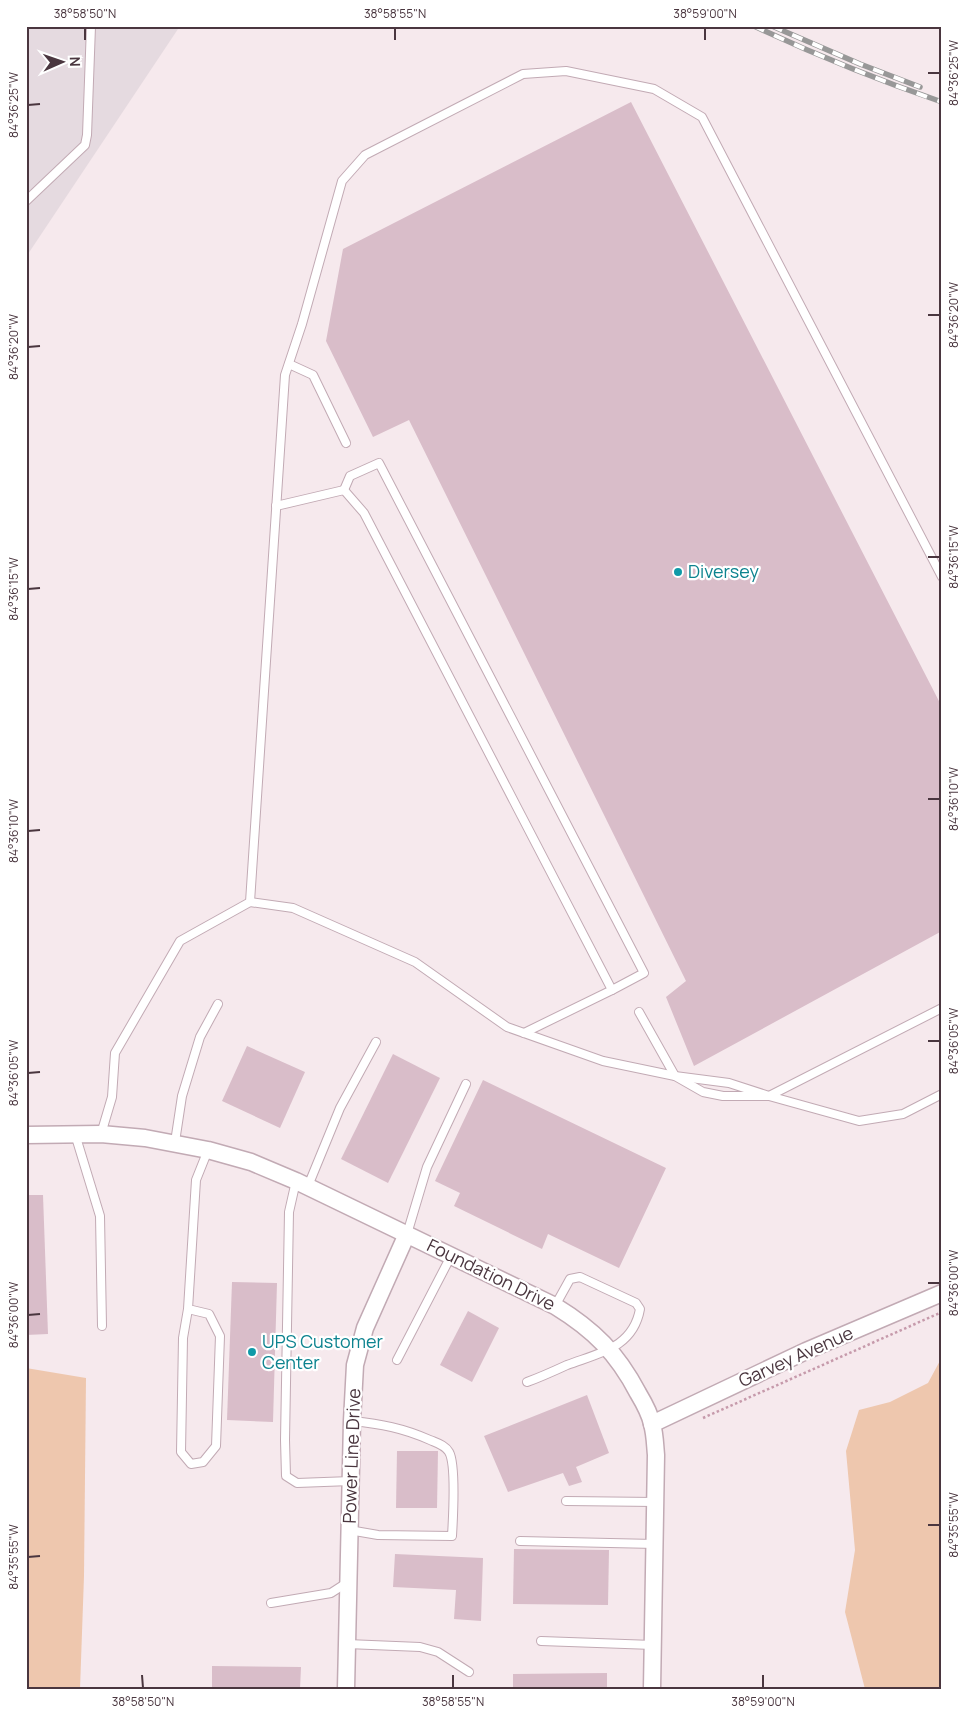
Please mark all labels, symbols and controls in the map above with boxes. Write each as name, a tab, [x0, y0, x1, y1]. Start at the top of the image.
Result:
text: 38°58'50"N	[54, 5, 116, 22]
text: 38°58'55"N	[364, 5, 426, 22]
text: 38°59'00"N	[673, 5, 737, 22]
north arrow	[38, 38, 88, 88]
text: 84°36'25"W	[945, 39, 962, 106]
text: N	[66, 56, 85, 67]
text: 84°36'25"W	[5, 71, 22, 138]
text: 84°36'20"W	[945, 281, 962, 348]
text: 84°36'20"W	[5, 313, 22, 380]
text: 84°36'15"W	[945, 524, 962, 589]
text: 84°36'15"W	[5, 556, 22, 621]
place label: Diversey	[688, 559, 760, 583]
marker: Diversey	[672, 566, 684, 578]
text: 84°36'10"W	[945, 766, 962, 831]
text: 84°36'10"W	[5, 798, 22, 863]
text: 84°36'05"W	[945, 1007, 962, 1074]
text: 84°36'05"W	[5, 1039, 22, 1106]
street label: Foundation Drive	[423, 1233, 560, 1316]
text: 84°36'00"W	[945, 1249, 962, 1316]
text: 84°36'00"W	[5, 1281, 22, 1348]
street label: Garvey Avenue	[735, 1320, 857, 1392]
place label: UPS Customer Center	[262, 1329, 383, 1374]
marker: UPS Customer Center	[246, 1346, 258, 1358]
street label: Power Line Drive	[337, 1388, 365, 1524]
text: 84°35'55"W	[945, 1492, 962, 1558]
text: 84°35'55"W	[5, 1524, 22, 1590]
text: 38°58'50"N	[112, 1693, 174, 1710]
text: 38°58'55"N	[422, 1693, 484, 1710]
text: 38°59'00"N	[731, 1693, 795, 1710]

